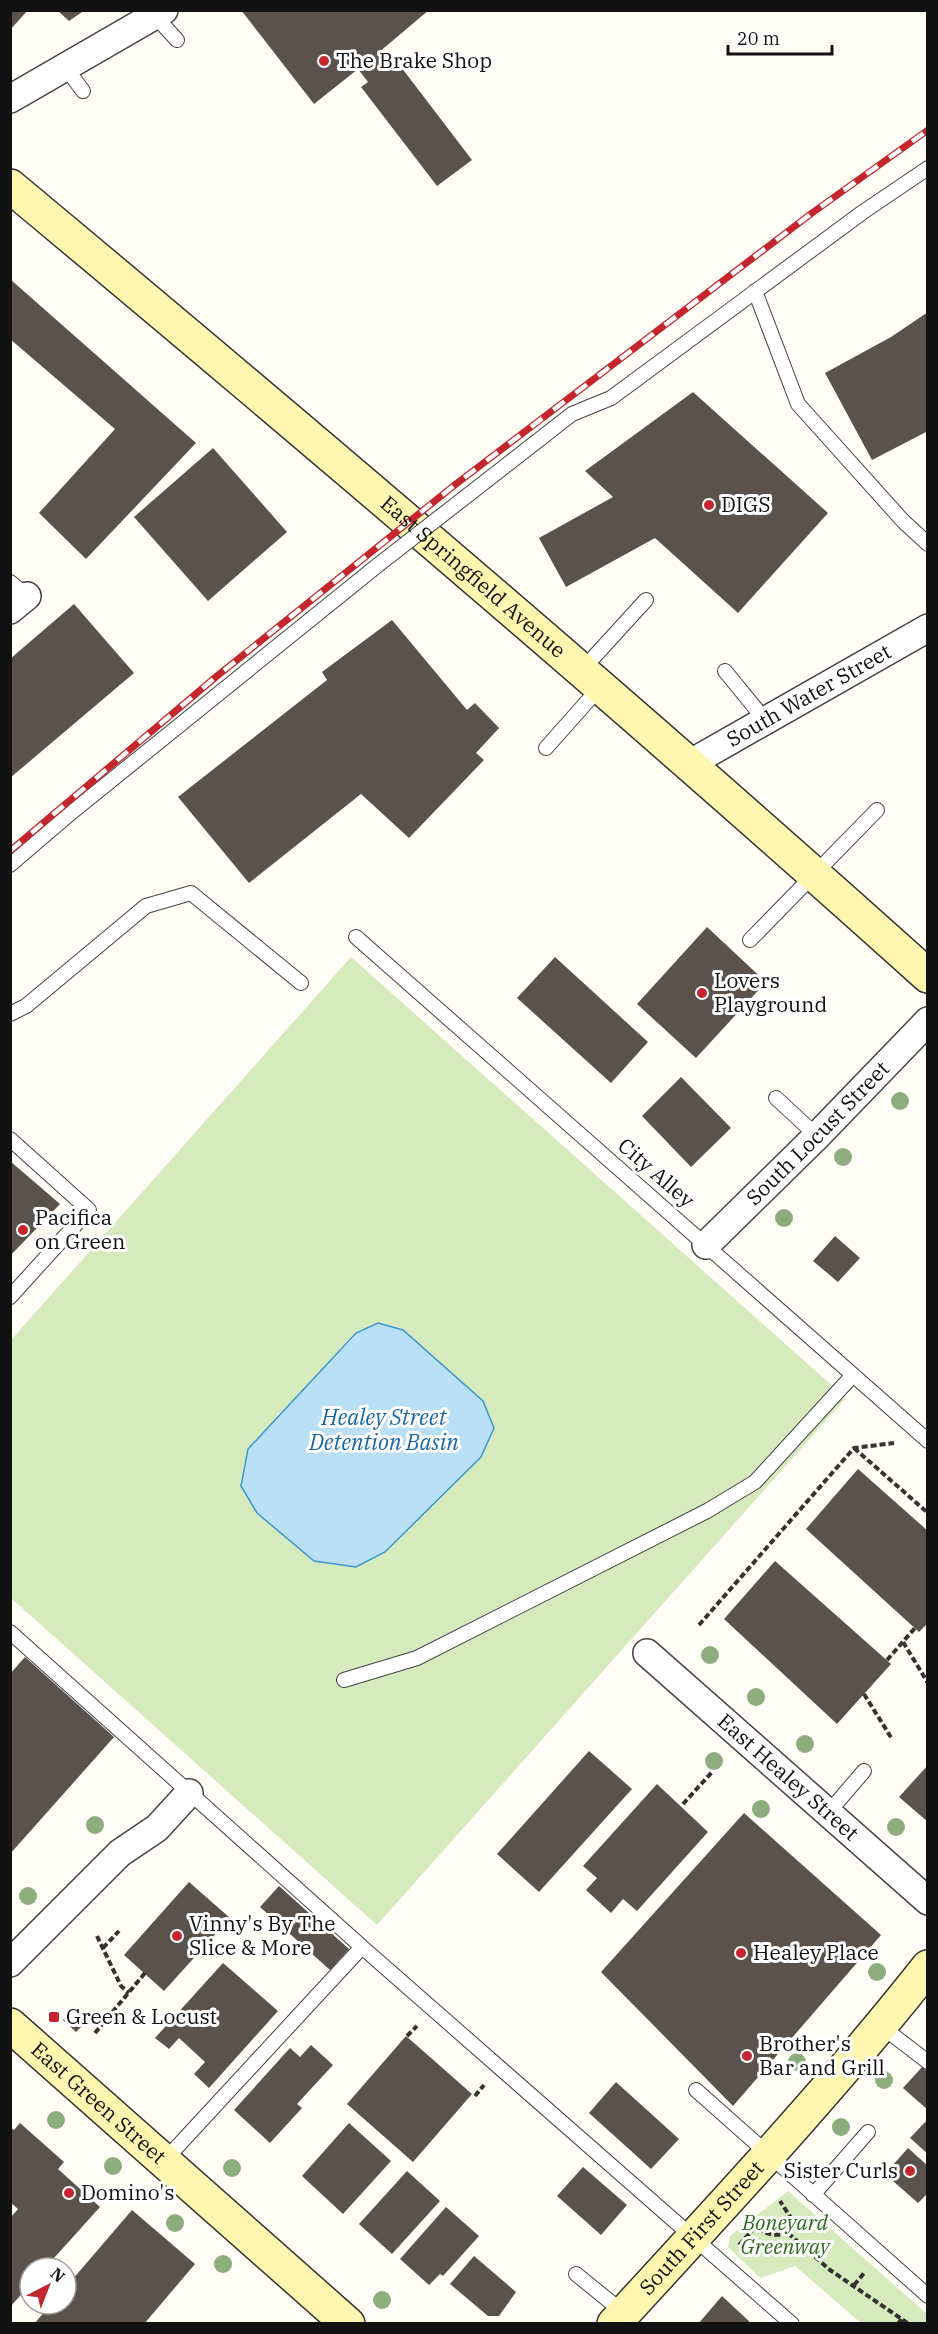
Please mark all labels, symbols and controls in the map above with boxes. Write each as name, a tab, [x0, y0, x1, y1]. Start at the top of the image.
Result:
scale bar	[728, 18, 832, 56]
text: 20 m	[737, 27, 780, 50]
place label: The Brake Shop	[336, 46, 492, 74]
marker: The Brake Shop	[317, 54, 331, 68]
street label: East Springfield Avenue	[375, 489, 572, 664]
place label: DIGS	[721, 490, 771, 518]
marker: DIGS	[702, 498, 716, 512]
street label: South Water Street	[721, 637, 896, 753]
place label: Lovers Playground	[714, 966, 827, 1018]
marker: Lovers Playground	[695, 986, 709, 1000]
street label: South Locust Street	[740, 1055, 895, 1211]
street label: City Alley	[612, 1131, 701, 1214]
place label: Pacifica on Green	[35, 1203, 126, 1255]
marker: Pacifica on Green	[16, 1223, 30, 1237]
water label: Healey Street Detention Basin	[308, 1402, 459, 1456]
street label: East Healey Street	[712, 1707, 865, 1847]
place label: Vinny's By The Slice & More	[189, 1909, 336, 1961]
marker: Vinny's By The Slice & More	[170, 1929, 184, 1943]
place label: Healey Place	[753, 1938, 879, 1966]
marker: Healey Place	[734, 1946, 748, 1960]
place label: Green & Locust	[66, 2002, 217, 2030]
marker: Green & Locust	[47, 2010, 61, 2024]
place label: Brother's Bar and Grill	[759, 2029, 885, 2081]
street label: East Green Street	[25, 2035, 173, 2170]
marker: Brother's Bar and Grill	[740, 2049, 754, 2063]
street label: South First Street	[632, 2154, 770, 2301]
place label: Sister Curls	[784, 2156, 898, 2184]
marker: Sister Curls	[903, 2164, 917, 2178]
place label: Domino's	[81, 2178, 174, 2206]
marker: Domino's	[62, 2186, 76, 2200]
park label: Boneyard Greenway	[741, 2208, 832, 2260]
north arrow	[18, 2256, 78, 2316]
text: N	[47, 2263, 69, 2287]

